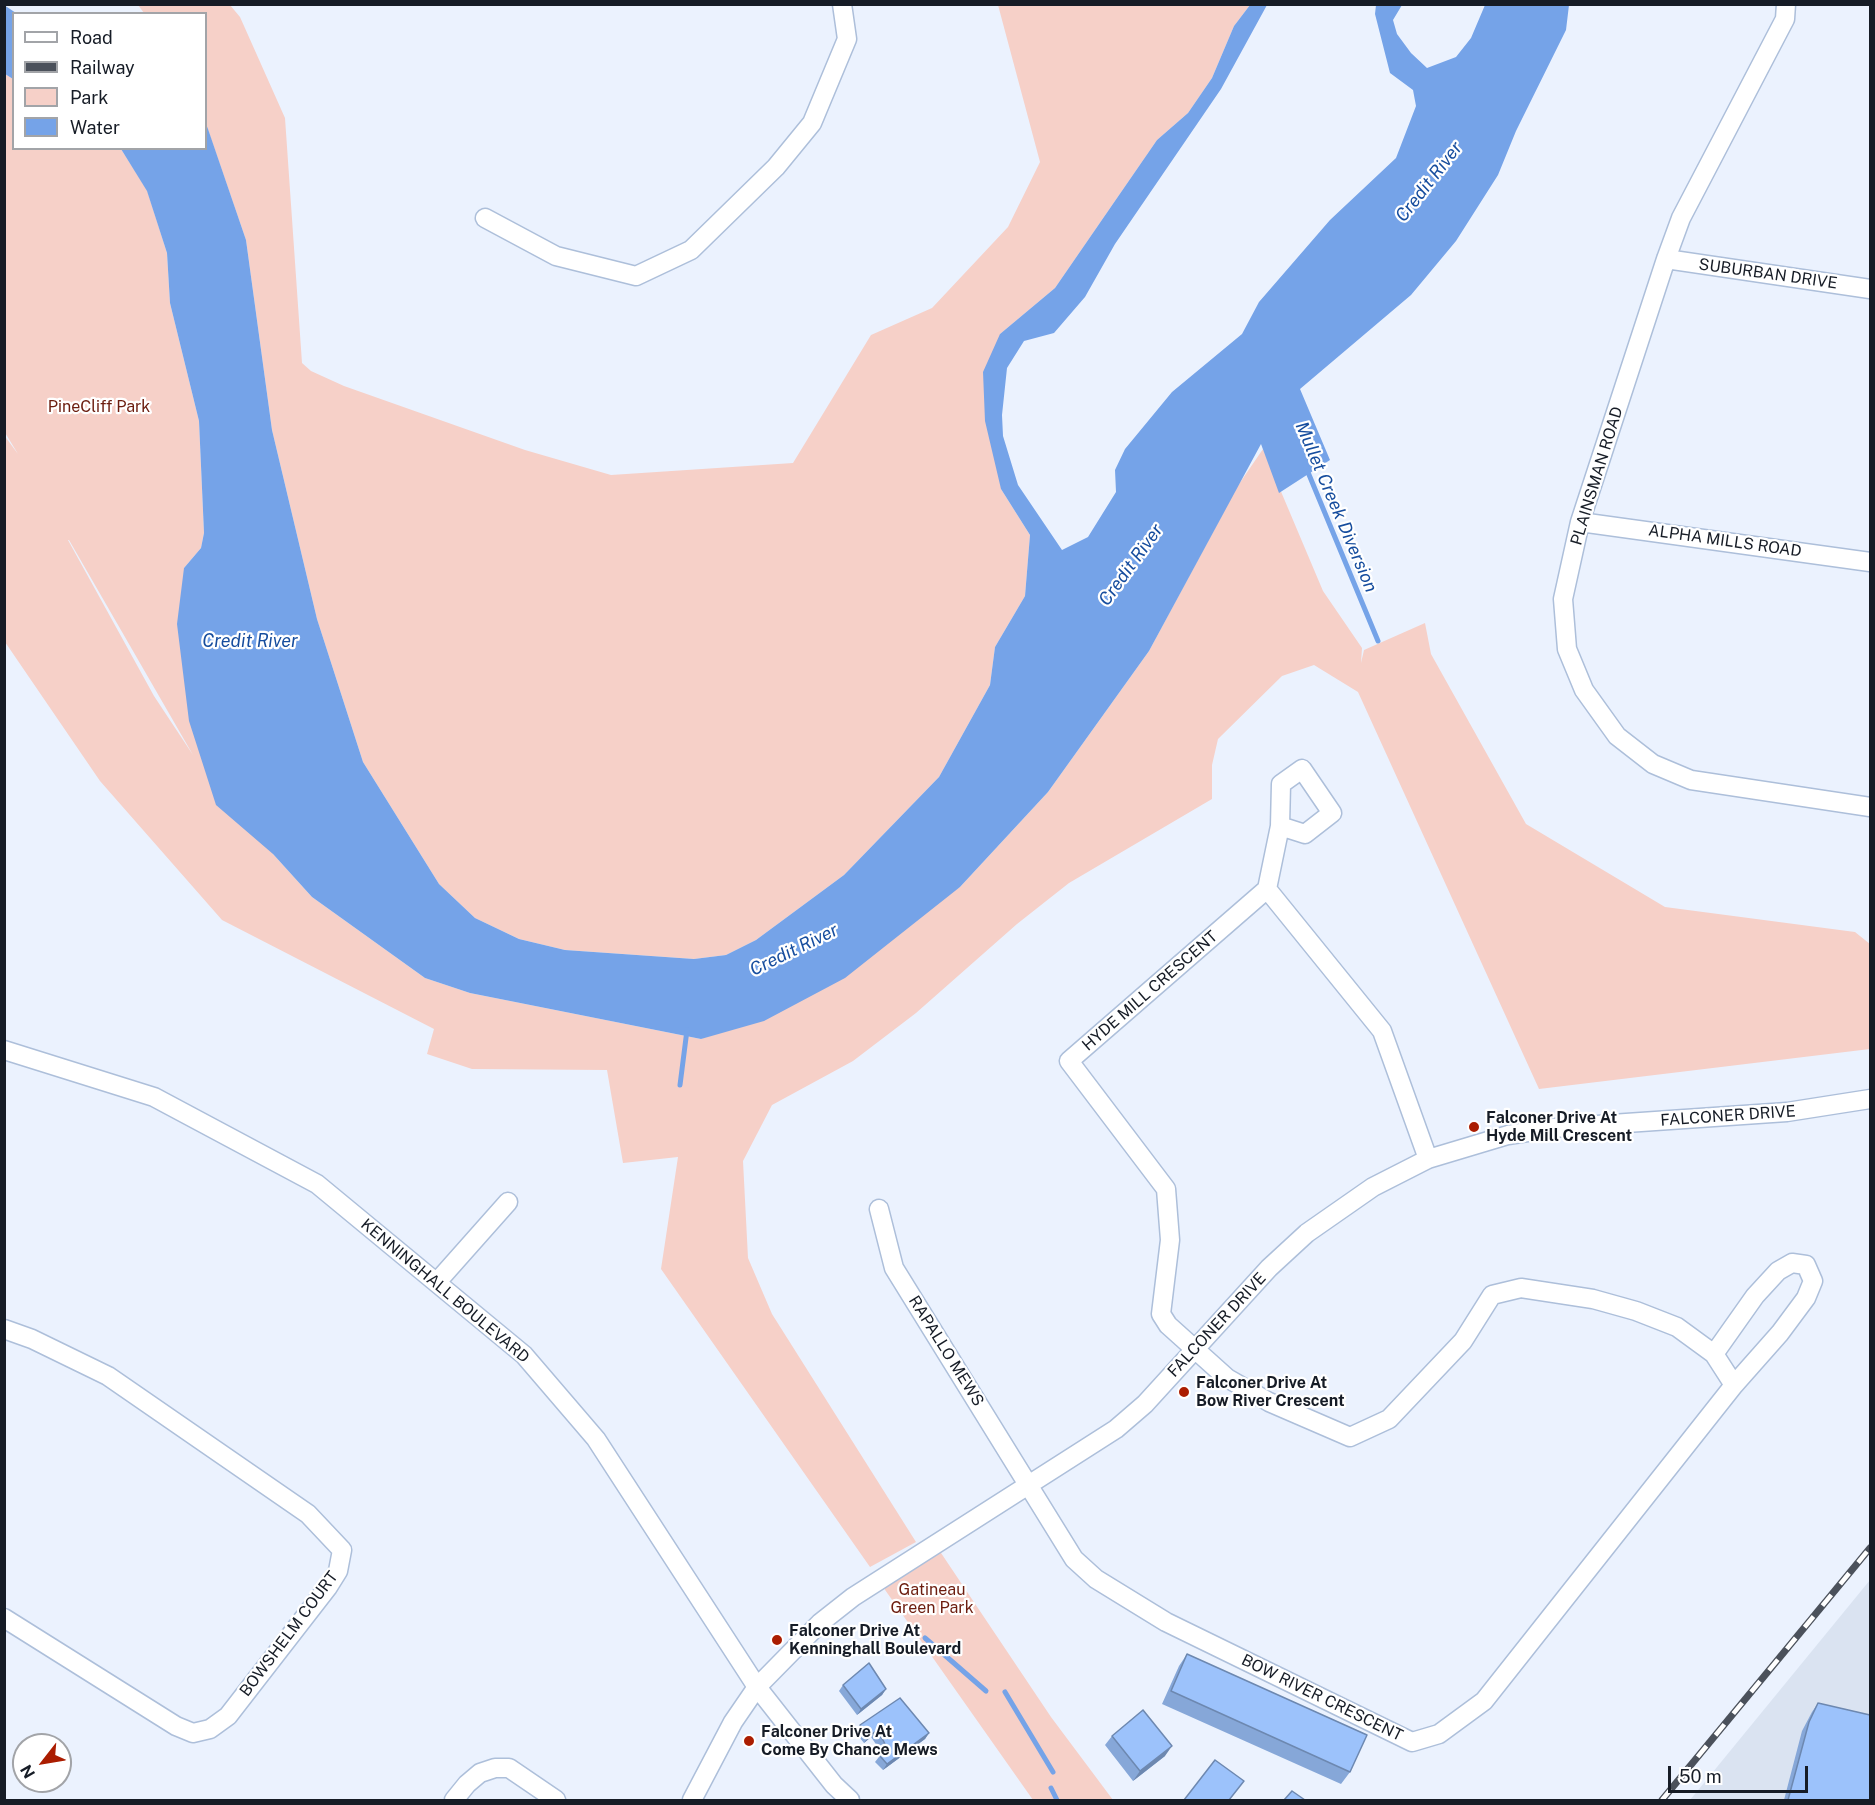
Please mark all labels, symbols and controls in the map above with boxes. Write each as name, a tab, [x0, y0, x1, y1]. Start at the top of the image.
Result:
legend	[12, 12, 207, 150]
text: Road	[70, 27, 113, 48]
text: Railway	[70, 57, 135, 78]
text: Park	[70, 87, 108, 108]
text: Water	[70, 117, 120, 138]
water label: Credit River	[1391, 138, 1467, 226]
street label: SUBURBAN DRIVE	[1697, 255, 1839, 293]
park label: PineCliff Park	[48, 397, 150, 417]
street label: PLAINSMAN ROAD	[1567, 404, 1627, 548]
water label: Mullet Creek Diversion	[1290, 419, 1382, 595]
water label: Credit River	[1094, 520, 1168, 610]
street label: ALPHA MILLS ROAD	[1647, 521, 1803, 561]
water label: Credit River	[202, 630, 298, 652]
water label: Credit River	[746, 919, 842, 981]
street label: HYDE MILL CRESCENT	[1078, 927, 1222, 1055]
street label: FALCONER DRIVE	[1660, 1102, 1796, 1130]
place label: Falconer Drive At Hyde Mill Crescent	[1486, 1108, 1632, 1146]
marker: Falconer Drive At Hyde Mill Crescent	[1467, 1120, 1481, 1134]
street label: KENNINGHALL BOULEVARD	[357, 1215, 533, 1367]
street label: FALCONER DRIVE	[1164, 1269, 1270, 1381]
street label: RAPALLO MEWS	[904, 1292, 988, 1410]
place label: Falconer Drive At Bow River Crescent	[1196, 1373, 1345, 1411]
marker: Falconer Drive At Bow River Crescent	[1177, 1385, 1191, 1399]
street label: BOWSHELM COURT	[236, 1568, 342, 1700]
park label: Gatineau Green Park	[890, 1580, 974, 1618]
place label: Falconer Drive At Kenninghall Boulevard	[789, 1621, 961, 1659]
marker: Falconer Drive At Kenninghall Boulevard	[770, 1633, 784, 1647]
street label: BOW RIVER CRESCENT	[1238, 1651, 1406, 1745]
place label: Falconer Drive At Come By Chance Mews	[761, 1722, 938, 1760]
north arrow	[12, 1733, 72, 1793]
marker: Falconer Drive At Come By Chance Mews	[742, 1734, 756, 1748]
scale bar	[1671, 1754, 1810, 1792]
text: N	[16, 1761, 39, 1782]
text: 50 m	[1679, 1766, 1722, 1787]

